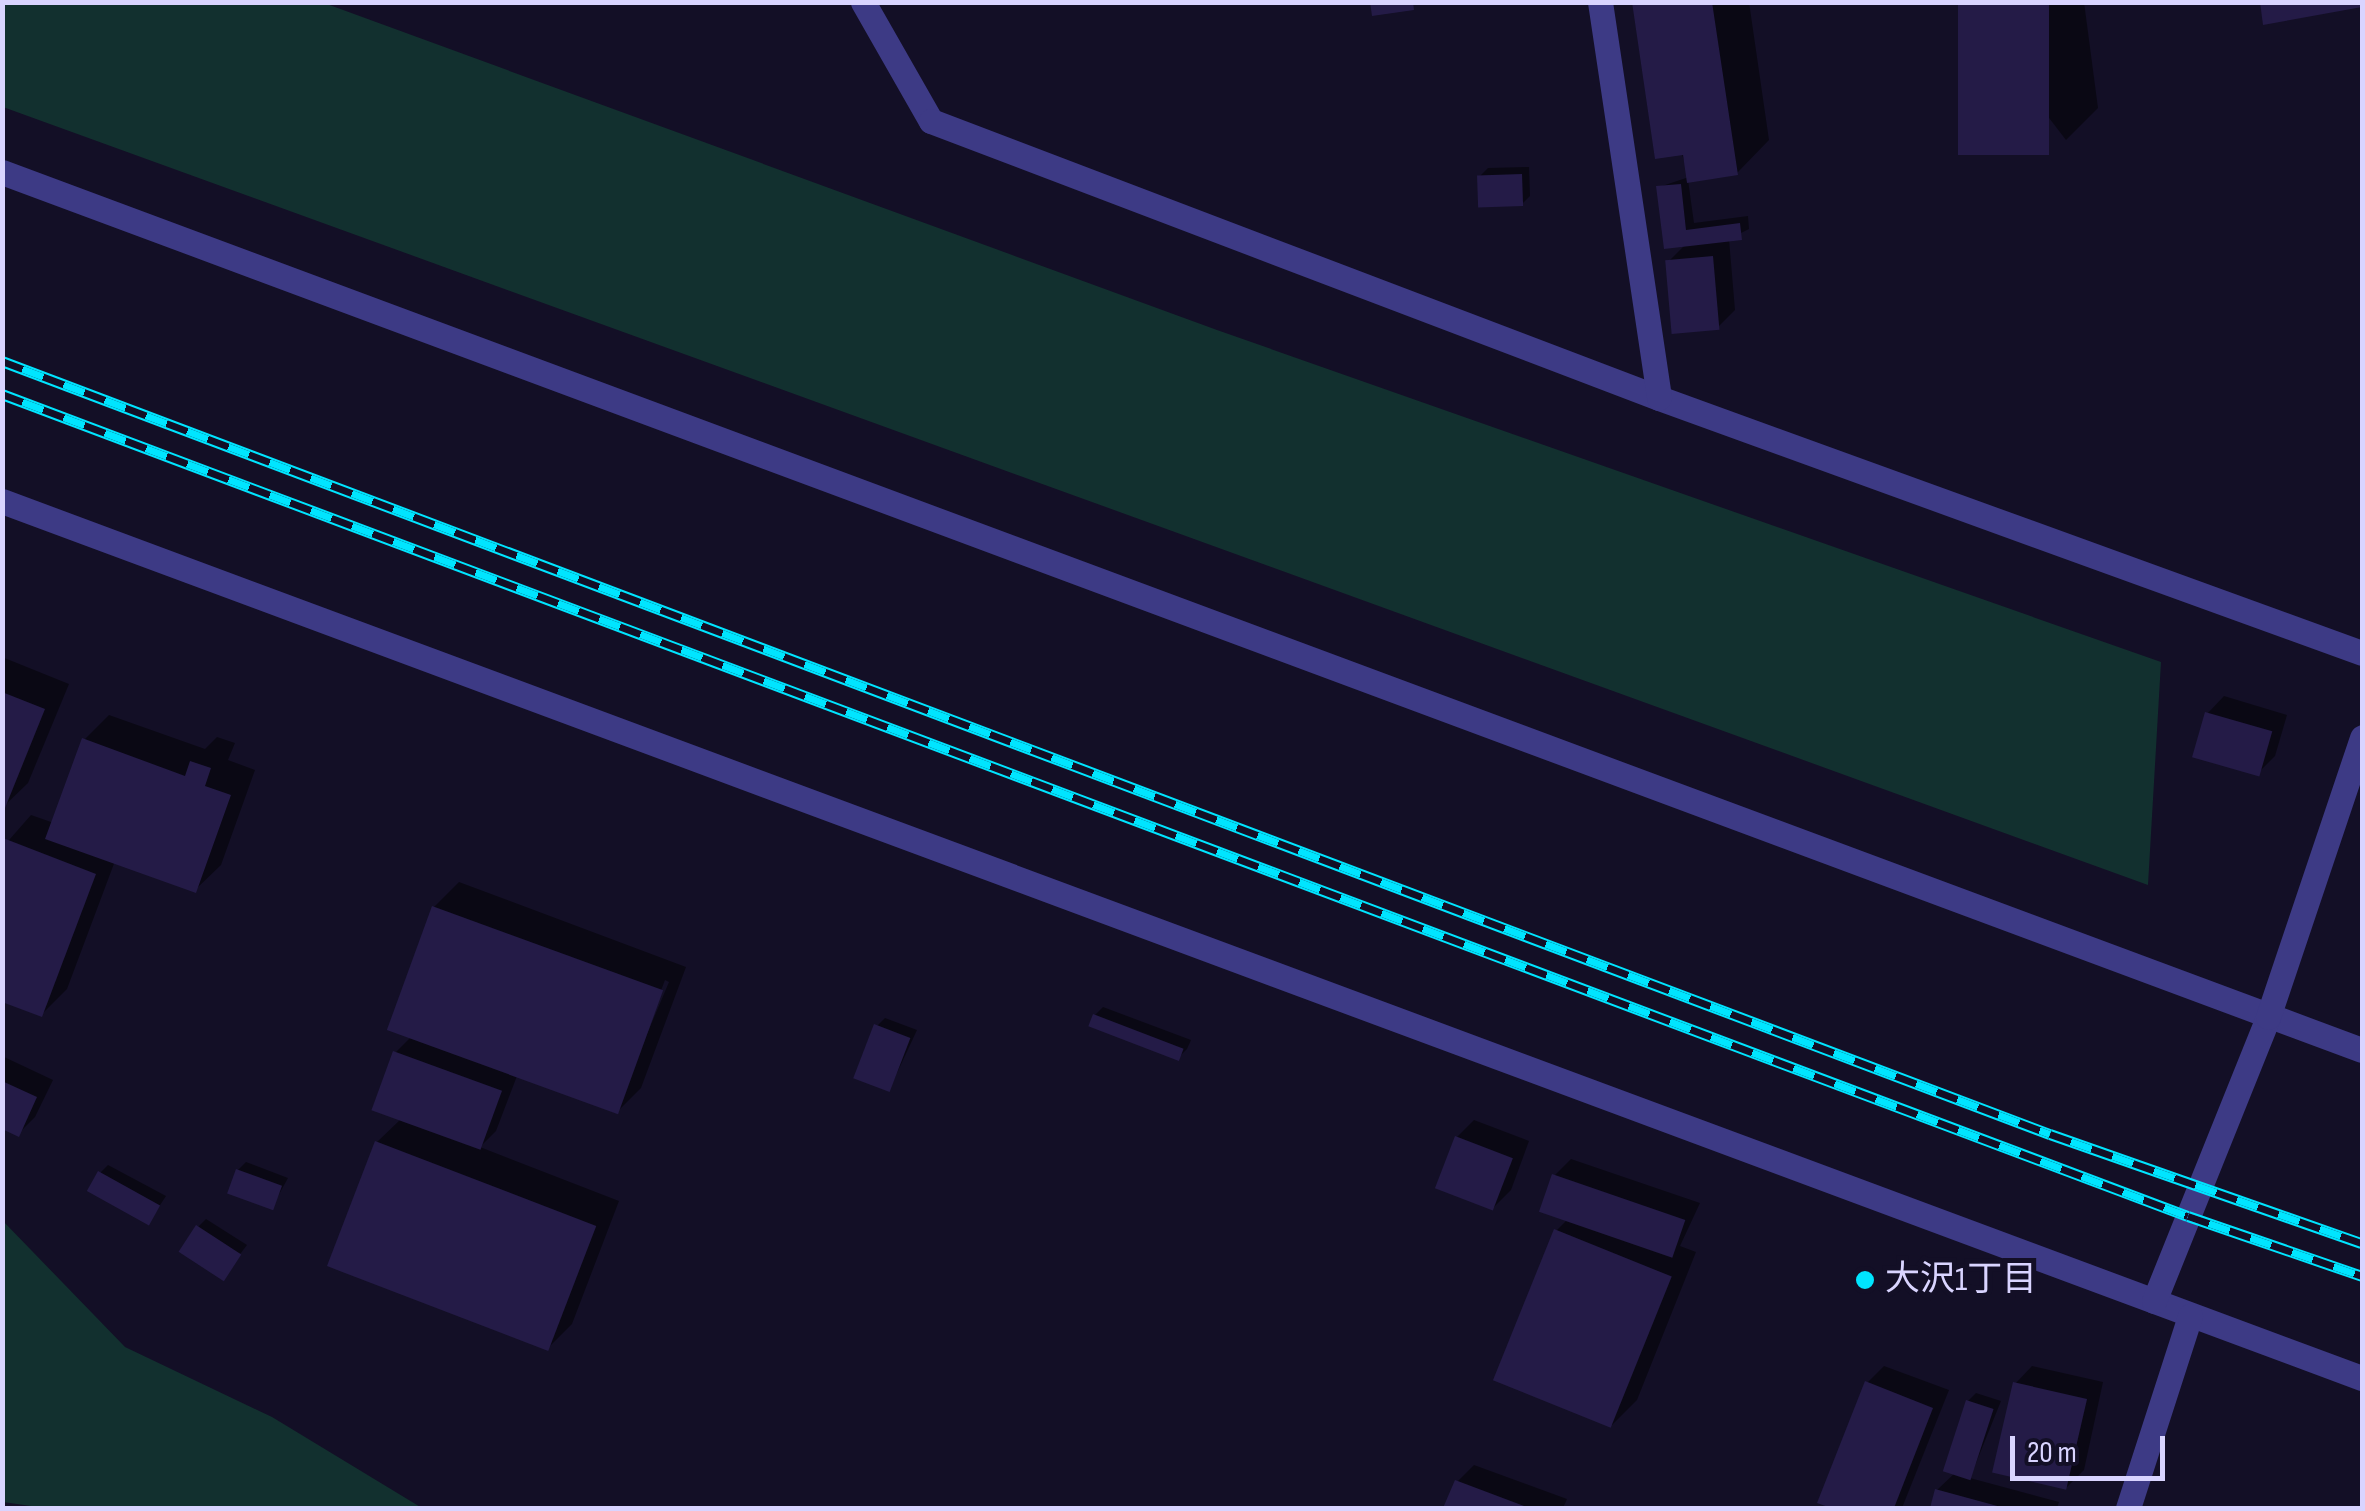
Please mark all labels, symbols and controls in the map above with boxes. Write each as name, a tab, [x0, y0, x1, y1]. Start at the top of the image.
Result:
place label: 大沢1丁目	[1885, 1259, 2037, 1301]
marker: 大沢1丁目	[1854, 1269, 1876, 1291]
scale bar	[2015, 1416, 2170, 1478]
text: 20 m	[2027, 1435, 2077, 1471]

